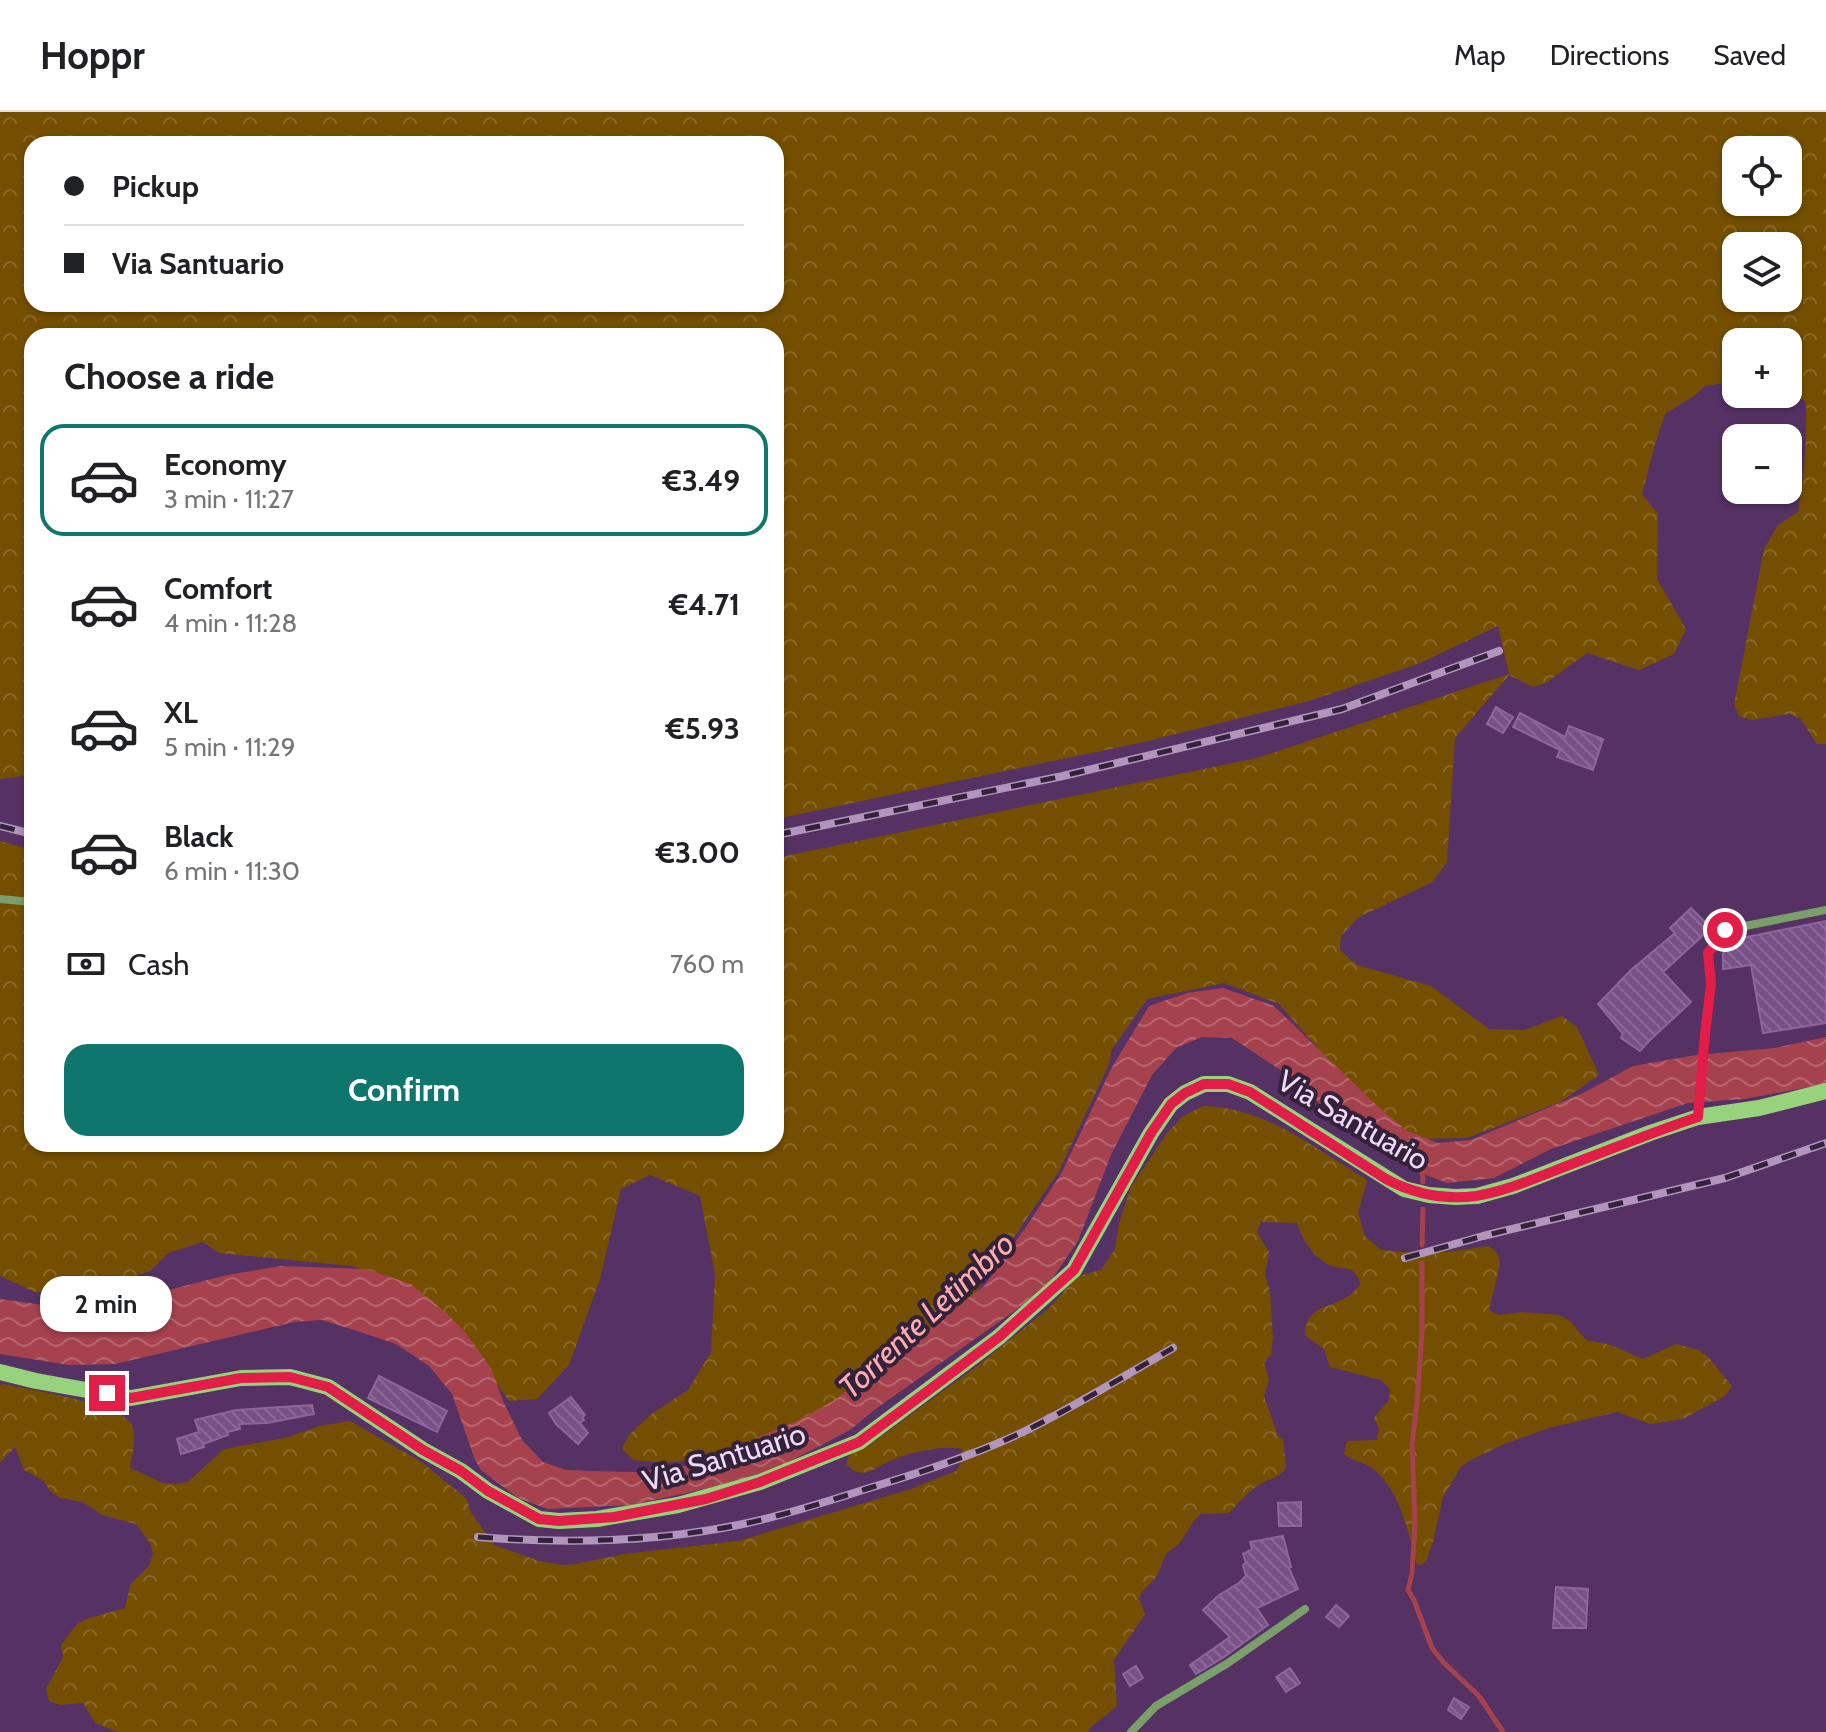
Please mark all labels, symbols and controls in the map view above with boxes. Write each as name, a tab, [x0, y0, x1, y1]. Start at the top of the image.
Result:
text: Hoppr	[40, 32, 145, 79]
text: Map	[1454, 38, 1506, 72]
text: Directions	[1550, 38, 1669, 72]
text: Saved	[1713, 38, 1786, 72]
map controls	[1722, 136, 1802, 504]
button: locate	[1722, 136, 1802, 216]
text: Pickup	[112, 168, 199, 205]
button: layers	[1722, 232, 1802, 312]
text: Via Santuario	[112, 245, 284, 282]
button: +	[1722, 328, 1802, 408]
text: Choose a ride	[64, 354, 274, 398]
button: −	[1722, 424, 1802, 504]
icon: car	[68, 444, 140, 516]
text: Economy	[164, 446, 287, 483]
text: €3.49	[662, 462, 740, 499]
text: 3 min · 11:27	[164, 483, 294, 515]
icon: car	[68, 568, 140, 640]
text: Comfort	[164, 570, 272, 607]
text: €4.71	[669, 586, 740, 623]
text: 4 min · 11:28	[164, 607, 297, 639]
icon: car	[68, 692, 140, 764]
text: XL	[164, 694, 198, 731]
text: €5.93	[665, 710, 740, 747]
text: 5 min · 11:29	[164, 731, 295, 763]
icon: car	[68, 816, 140, 888]
text: Black	[164, 818, 234, 855]
text: €3.00	[656, 834, 740, 871]
text: 6 min · 11:30	[164, 855, 300, 887]
route start	[1707, 912, 1743, 948]
icon: cash	[64, 942, 108, 986]
text: Cash	[128, 946, 190, 983]
text: 760 m	[670, 948, 744, 980]
button: Confirm	[64, 1044, 744, 1136]
street label: Via Santuario	[1271, 1062, 1435, 1178]
water label: Torrente Letimbro	[830, 1224, 1022, 1406]
callout: 2 min	[41, 1277, 173, 1333]
text: 2 min	[75, 1288, 137, 1320]
route end	[89, 1375, 125, 1411]
street label: Via Santuario	[638, 1415, 810, 1499]

